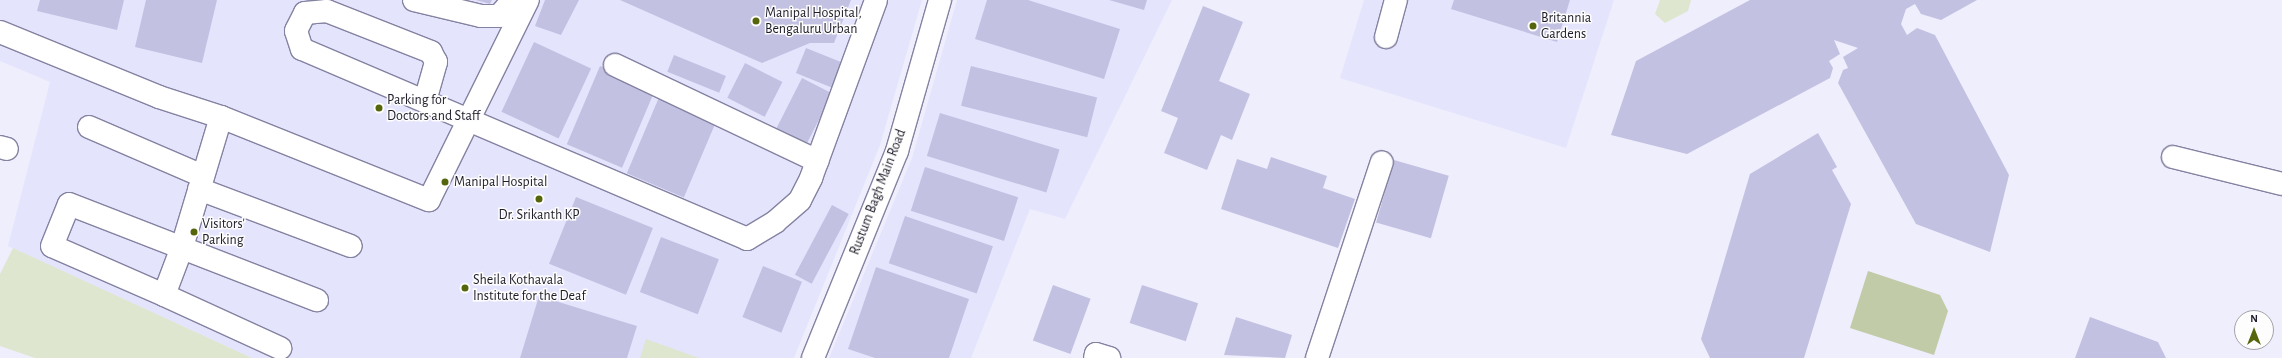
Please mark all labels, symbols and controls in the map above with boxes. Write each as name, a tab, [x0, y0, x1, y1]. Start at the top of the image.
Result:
place label: Manipal Hospital, Bengaluru Urban	[765, 5, 862, 38]
place label: Britannia Gardens	[1541, 10, 1591, 42]
marker: Manipal Hospital, Bengaluru Urban	[750, 15, 762, 27]
marker: Britannia Gardens	[1528, 21, 1538, 31]
place label: Parking for Doctors and Staff	[387, 92, 480, 124]
marker: Parking for Doctors and Staff	[374, 103, 384, 113]
street label: Rustum Bagh Main Road	[846, 127, 910, 257]
place label: Manipal Hospital	[454, 174, 547, 190]
marker: Manipal Hospital	[439, 176, 451, 188]
marker: Dr. Srikanth KP	[533, 193, 545, 205]
place label: Dr. Srikanth KP	[499, 207, 579, 223]
place label: Visitors' Parking	[202, 216, 245, 248]
marker: Visitors' Parking	[189, 227, 199, 237]
place label: Sheila Kothavala Institute for the Deaf	[473, 272, 586, 304]
marker: Sheila Kothavala Institute for the Deaf	[460, 283, 470, 293]
north arrow	[2234, 310, 2274, 350]
text: N	[2250, 313, 2258, 324]

